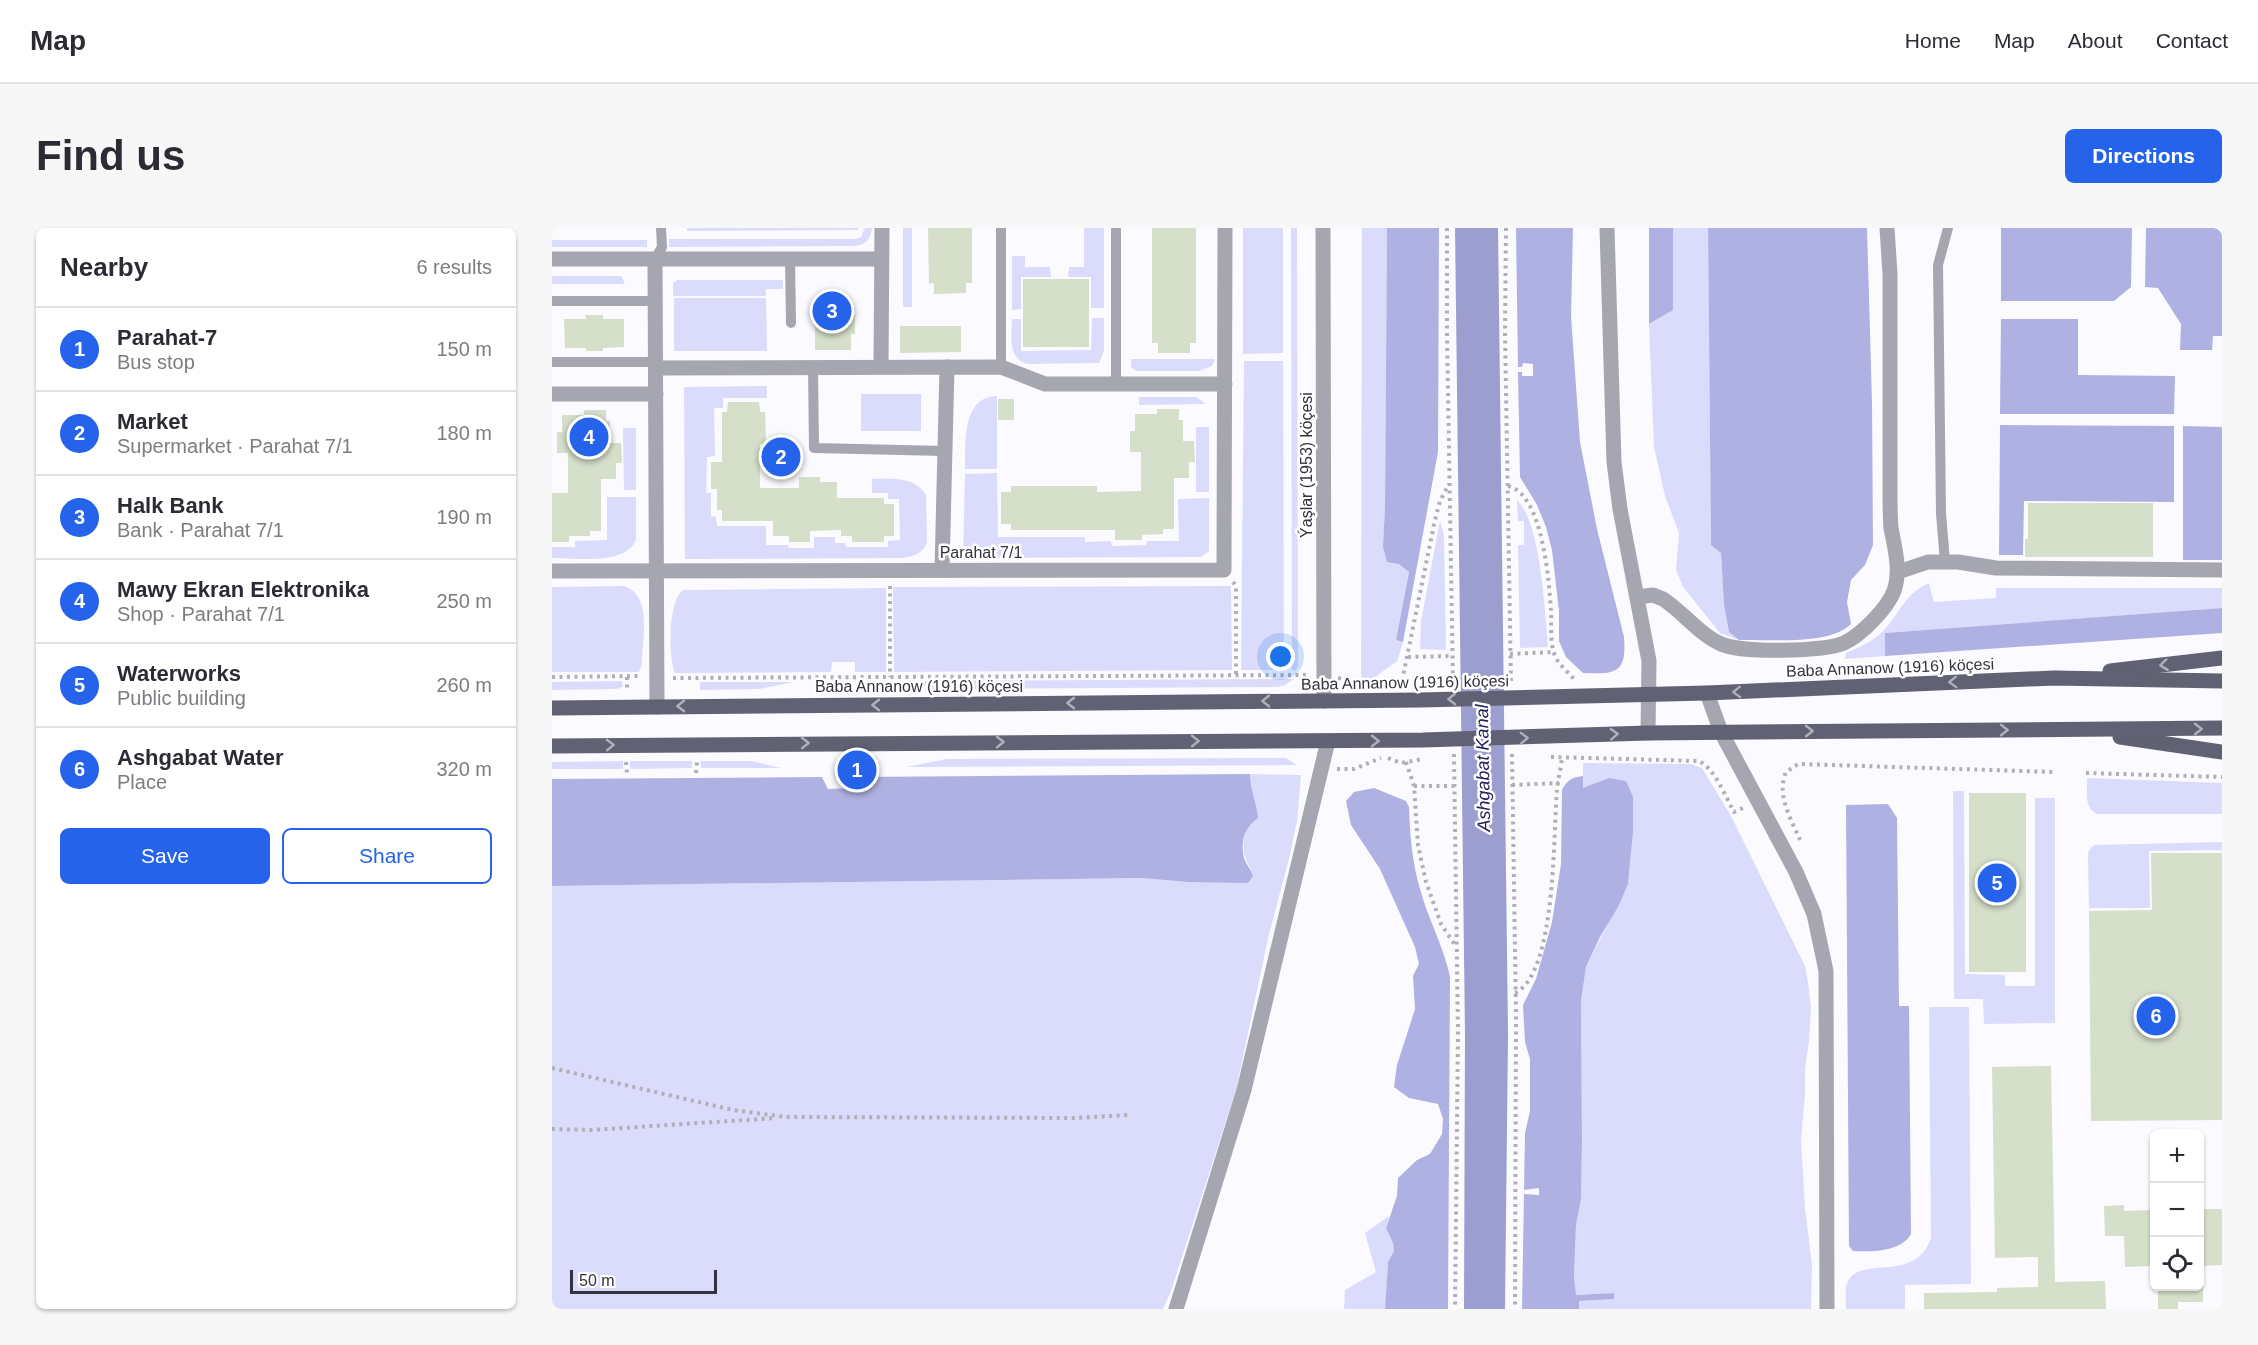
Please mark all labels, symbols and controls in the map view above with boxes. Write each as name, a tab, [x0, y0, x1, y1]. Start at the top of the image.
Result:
text: Map	[30, 25, 86, 56]
text: Home	[1905, 29, 1961, 52]
text: Map	[1994, 29, 2035, 52]
text: About	[2068, 29, 2123, 52]
text: Contact	[2156, 29, 2228, 52]
button: Directions	[2065, 129, 2222, 183]
text: Find us	[36, 132, 185, 179]
text: Nearby	[60, 252, 148, 282]
text: 6 results	[416, 256, 492, 278]
pin: 3	[812, 288, 852, 334]
text: Parahat-7	[117, 325, 217, 350]
text: 1	[74, 338, 85, 360]
text: 150 m	[436, 338, 492, 360]
text: Bus stop	[117, 351, 195, 373]
street label: Ýaşlar (1953) köçesi	[1297, 392, 1315, 538]
text: Market	[117, 409, 188, 434]
pin: 4	[570, 414, 609, 460]
text: 2	[74, 422, 85, 444]
text: 180 m	[436, 422, 492, 444]
pin: 2	[762, 434, 800, 480]
text: Supermarket · Parahat 7/1	[117, 435, 353, 457]
text: Halk Bank	[117, 493, 223, 518]
text: 3	[74, 506, 85, 528]
text: 190 m	[436, 506, 492, 528]
text: Bank · Parahat 7/1	[117, 519, 284, 541]
street label: Parahat 7/1	[940, 544, 1022, 561]
text: Mawy Ekran Elektronika	[117, 577, 369, 602]
text: 4	[74, 590, 85, 612]
text: 250 m	[436, 590, 492, 612]
text: Shop · Parahat 7/1	[117, 603, 285, 625]
your location	[1266, 642, 1295, 671]
street label: Baba Annanow (1916) köçesi	[1786, 655, 1994, 680]
one-way arrow	[2159, 658, 2168, 671]
text: Waterworks	[117, 661, 241, 686]
street label: Baba Annanow (1916) köçesi	[1301, 672, 1509, 693]
text: 5	[74, 674, 85, 696]
text: 260 m	[436, 674, 492, 696]
one-way arrow	[1949, 676, 1958, 689]
street label: Baba Annanow (1916) köçesi	[815, 678, 1023, 695]
one-way arrow	[1733, 685, 1742, 698]
text: Public building	[117, 687, 246, 709]
one-way arrow	[1448, 693, 1457, 706]
one-way arrow	[1261, 695, 1270, 707]
one-way arrow	[1066, 697, 1075, 709]
one-way arrow	[871, 699, 880, 711]
one-way arrow	[676, 700, 685, 712]
water label: Ashgabat Kanal	[1472, 703, 1494, 833]
one-way arrow	[2194, 722, 2203, 735]
one-way arrow	[1999, 724, 2008, 736]
one-way arrow	[1804, 725, 1813, 737]
one-way arrow	[1609, 728, 1618, 741]
one-way arrow	[1519, 731, 1528, 744]
one-way arrow	[1371, 734, 1380, 747]
one-way arrow	[1191, 735, 1200, 747]
one-way arrow	[996, 736, 1005, 748]
one-way arrow	[801, 737, 810, 749]
one-way arrow	[606, 739, 615, 751]
text: Ashgabat Water	[117, 745, 284, 770]
pin: 1	[838, 748, 876, 792]
text: 6	[74, 758, 85, 780]
text: 320 m	[436, 758, 492, 780]
text: Place	[117, 771, 167, 793]
button: Save	[60, 828, 270, 884]
button: Share	[282, 828, 492, 884]
pin: 5	[1978, 860, 2016, 906]
pin: 6	[2136, 994, 2176, 1038]
map controls	[2150, 1129, 2204, 1291]
button: +	[2150, 1129, 2204, 1183]
button: −	[2150, 1183, 2204, 1237]
button: locate	[2150, 1237, 2204, 1291]
scale bar	[570, 1267, 717, 1294]
text: 50 m	[579, 1272, 615, 1289]

